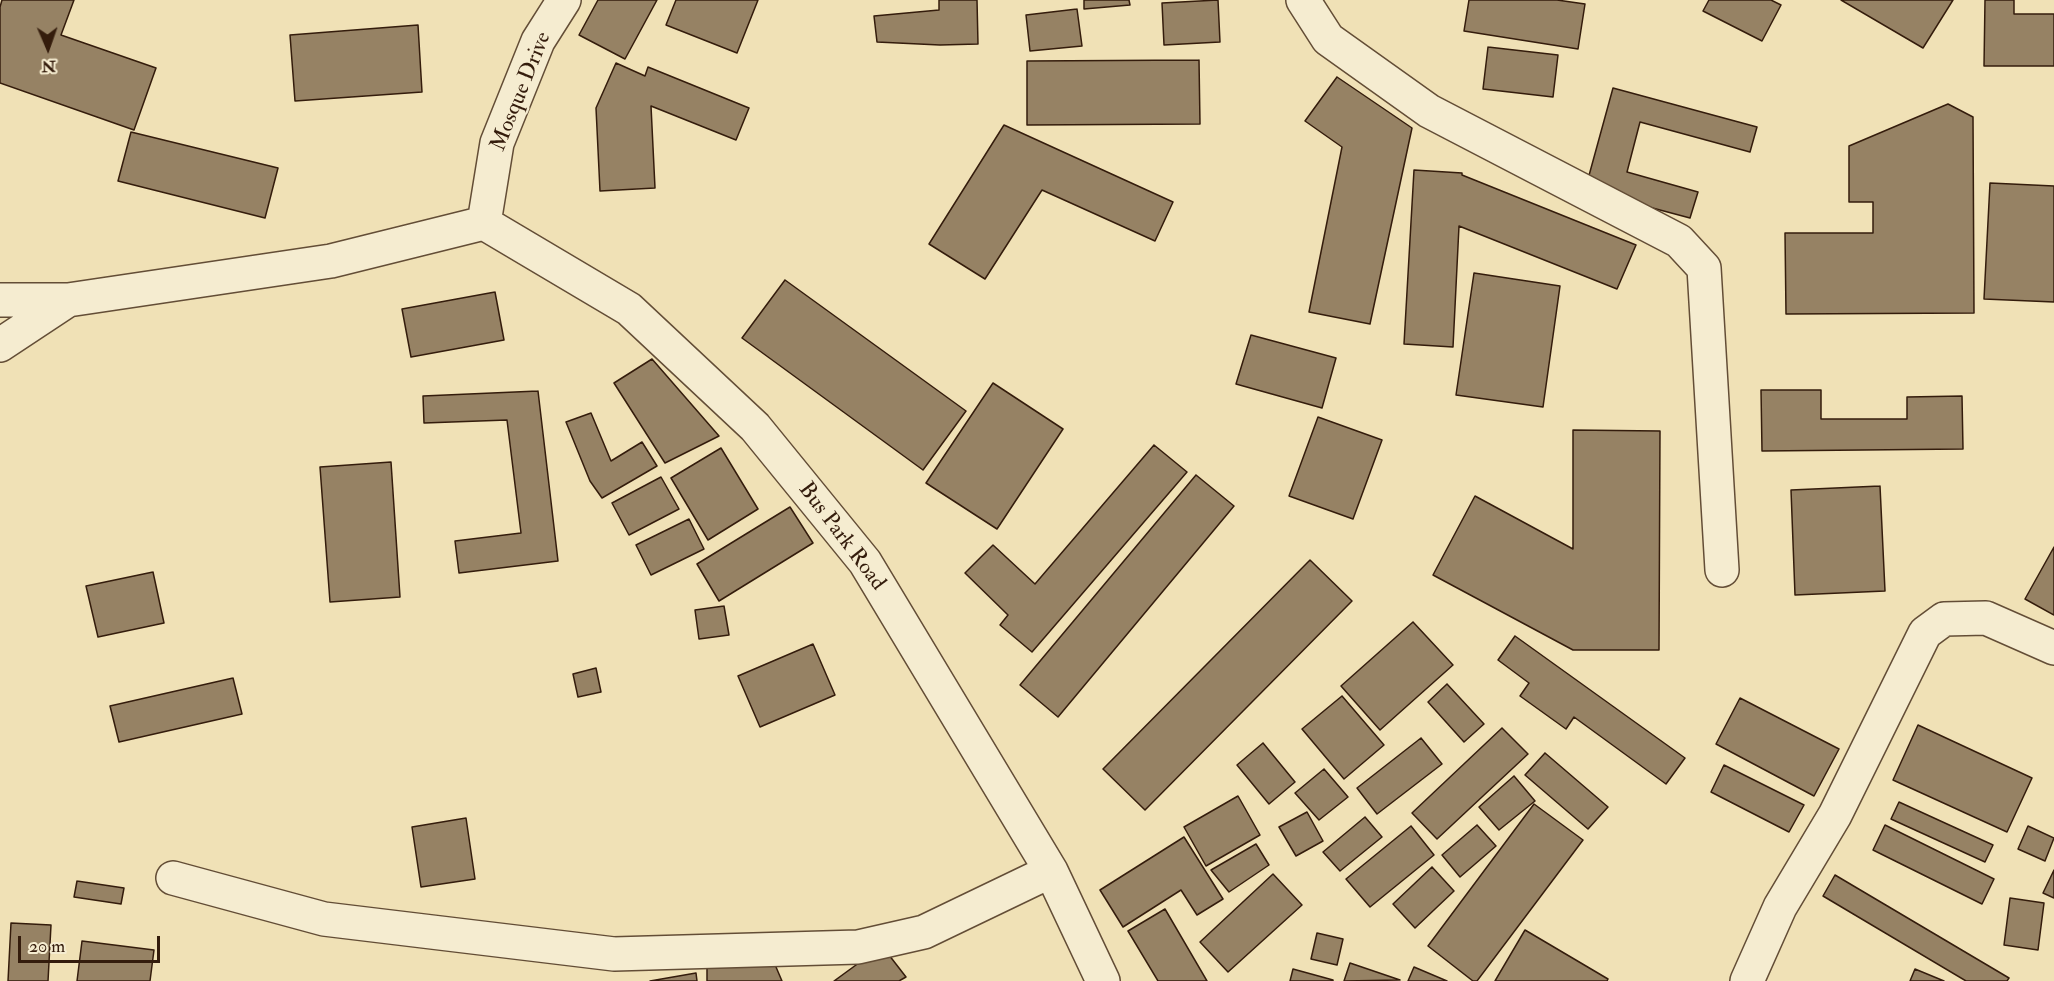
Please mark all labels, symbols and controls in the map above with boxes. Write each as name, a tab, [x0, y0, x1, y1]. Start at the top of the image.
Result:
north arrow	[18, 18, 78, 78]
street label: Mosque Drive	[486, 29, 558, 155]
text: N	[41, 56, 56, 76]
street label: Bus Park Road	[792, 478, 890, 596]
scale bar	[21, 924, 164, 962]
text: 20 m	[29, 935, 65, 958]

